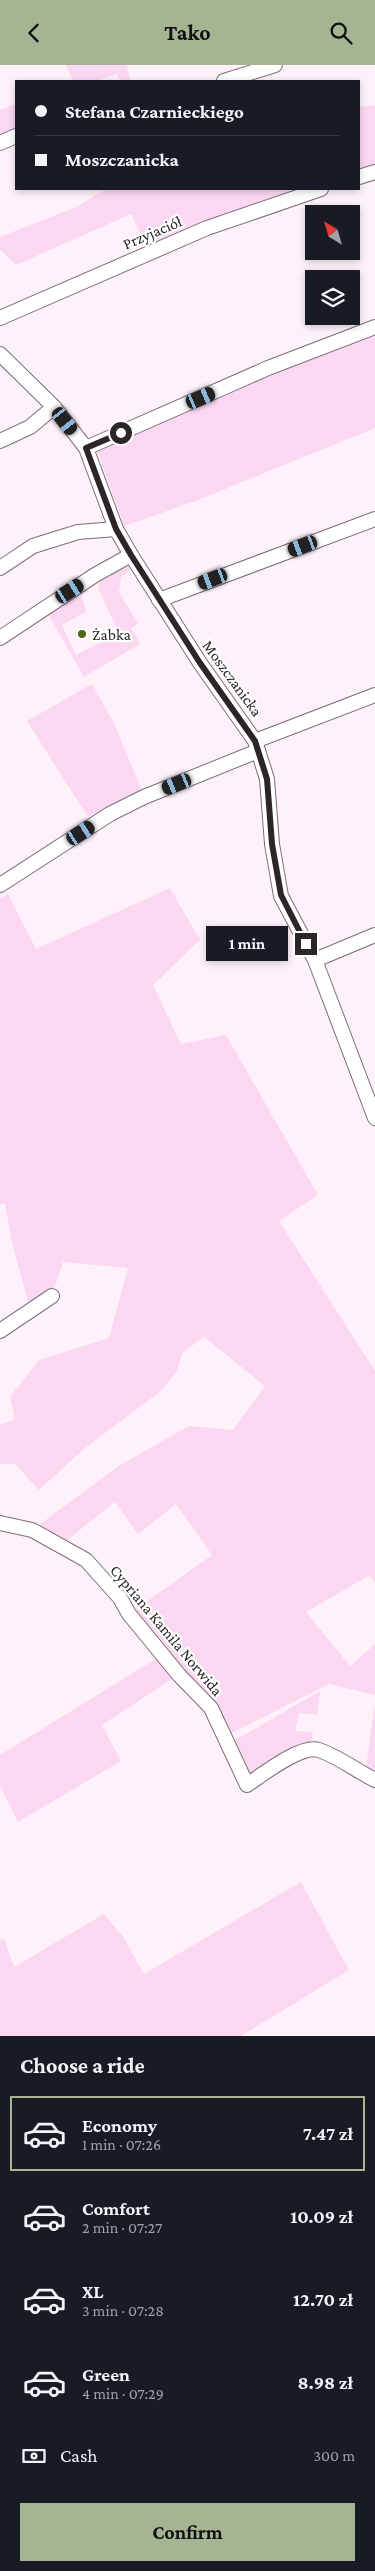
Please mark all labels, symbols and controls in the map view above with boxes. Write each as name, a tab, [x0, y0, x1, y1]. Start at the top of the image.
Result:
icon: back	[20, 19, 48, 47]
icon: search	[327, 19, 355, 47]
text: Tako	[164, 20, 211, 45]
text: Stefana Czarnieckiego	[65, 101, 244, 122]
text: Moszczanicka	[65, 149, 179, 170]
north arrow	[305, 205, 360, 260]
map controls	[305, 205, 360, 325]
street label: Przyjaciół	[120, 212, 185, 253]
button: layers	[305, 270, 360, 325]
car	[184, 385, 217, 411]
car	[49, 405, 80, 437]
route start	[110, 422, 132, 444]
car	[286, 534, 319, 558]
car	[196, 567, 229, 591]
car	[53, 577, 86, 605]
place label: Żabka	[92, 626, 132, 643]
marker: Żabka	[76, 628, 88, 640]
street label: Moszczanicka	[199, 637, 266, 720]
car	[160, 771, 193, 797]
car	[64, 819, 97, 847]
callout: 1 min	[206, 927, 288, 961]
route end	[295, 933, 317, 955]
text: 1 min	[229, 935, 265, 952]
street label: Cypriana Kamila Norwida	[106, 1561, 227, 1700]
text: Choose a ride	[20, 2053, 145, 2078]
icon: car	[22, 2111, 67, 2156]
text: Economy	[82, 2115, 157, 2136]
text: 7.47 zł	[303, 2123, 353, 2144]
text: 1 min · 07:26	[82, 2136, 161, 2153]
icon: car	[22, 2194, 67, 2239]
text: Comfort	[82, 2198, 150, 2219]
text: 10.09 zł	[290, 2206, 353, 2227]
text: 2 min · 07:27	[82, 2219, 162, 2236]
icon: car	[22, 2277, 67, 2322]
text: XL	[82, 2281, 104, 2302]
text: 12.70 zł	[293, 2289, 353, 2310]
text: 3 min · 07:28	[82, 2302, 164, 2319]
icon: car	[22, 2360, 67, 2405]
text: Green	[82, 2364, 130, 2385]
text: 8.98 zł	[298, 2372, 353, 2393]
text: 4 min · 07:29	[82, 2385, 164, 2402]
icon: cash	[20, 2442, 48, 2470]
text: Cash	[60, 2445, 98, 2466]
text: 300 m	[313, 2447, 355, 2464]
button: Confirm	[20, 2503, 355, 2561]

